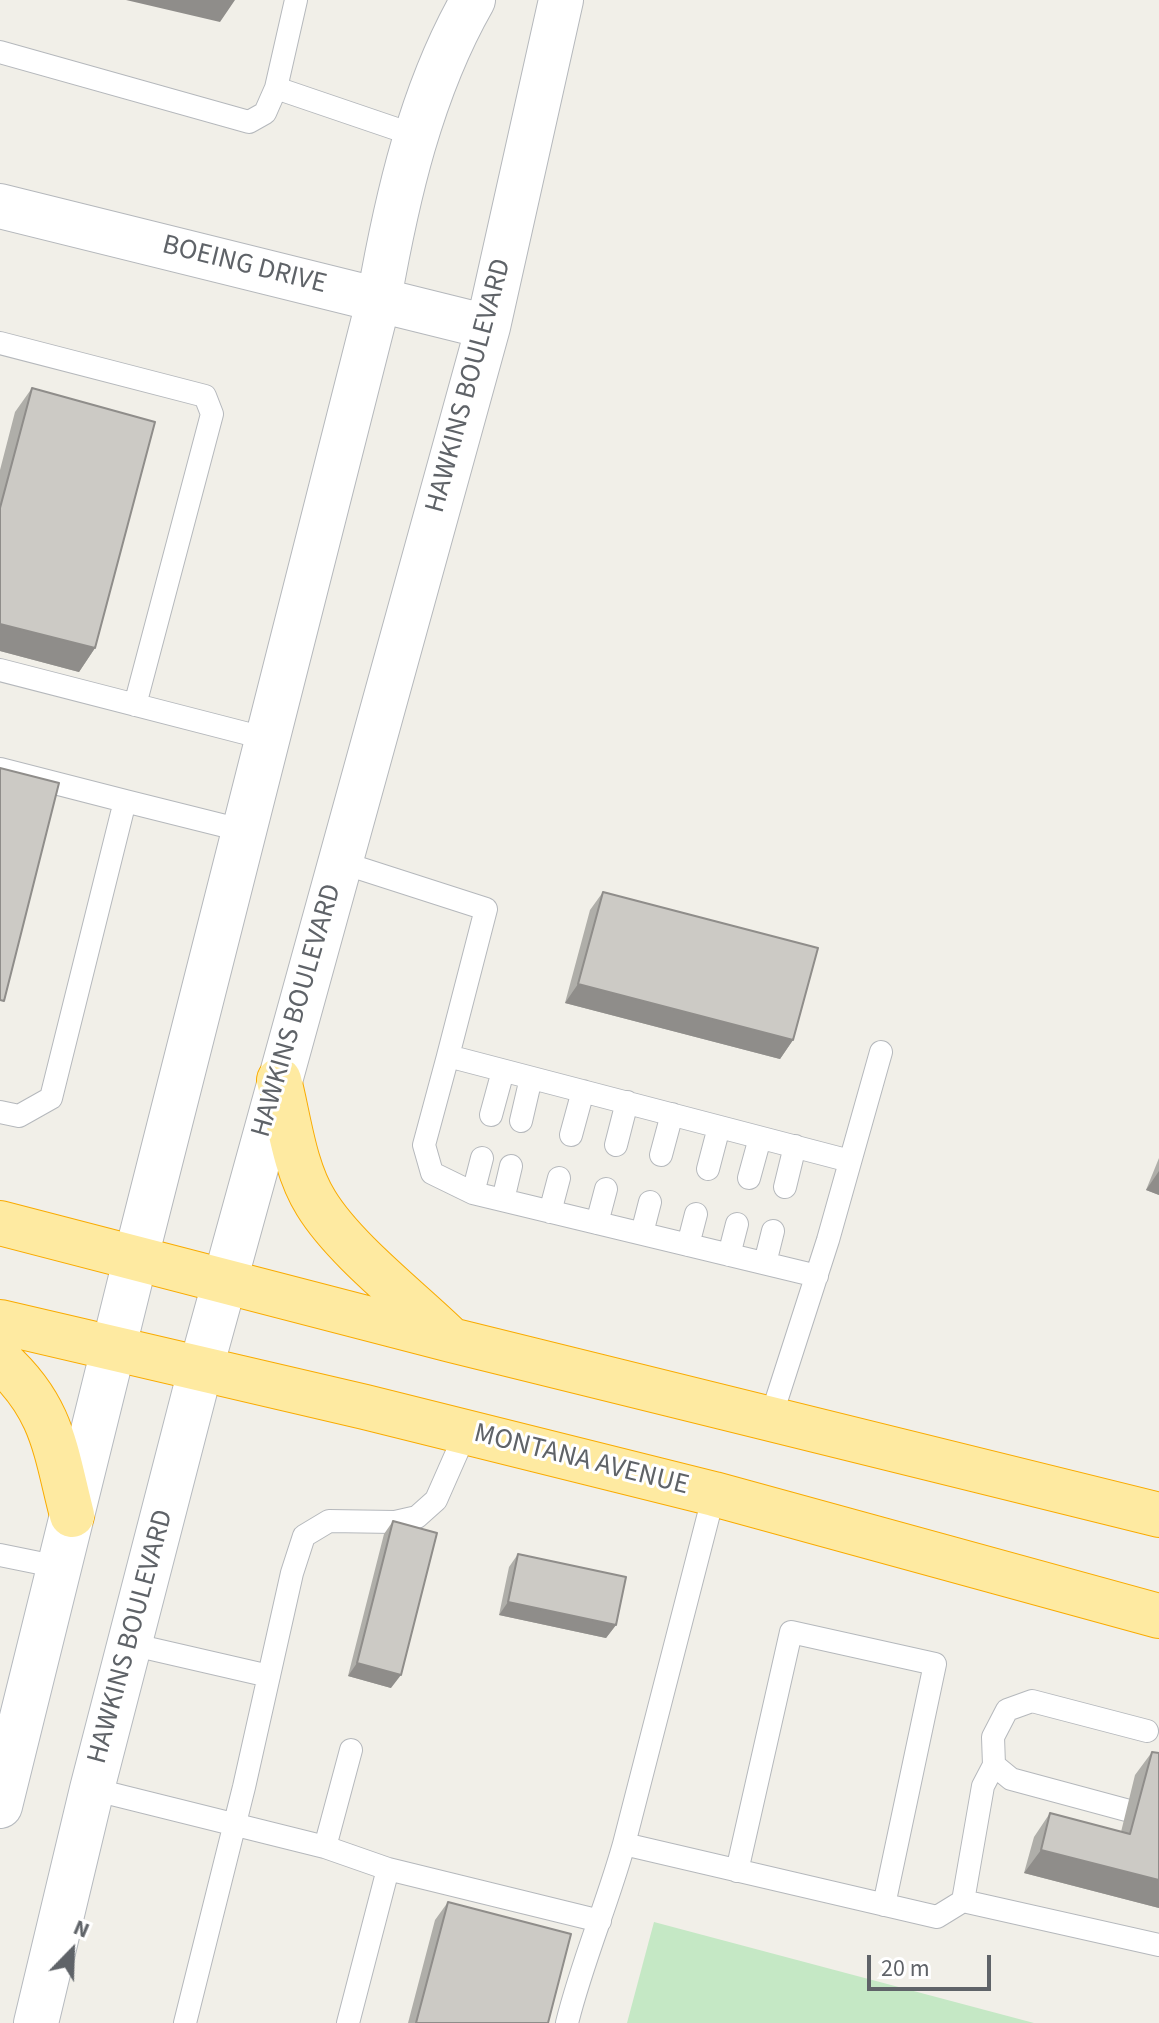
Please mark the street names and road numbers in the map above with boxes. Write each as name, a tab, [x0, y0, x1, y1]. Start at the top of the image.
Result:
street label: BOEING DRIVE	[158, 229, 330, 303]
street label: HAWKINS BOULEVARD	[420, 255, 520, 517]
street label: HAWKINS BOULEVARD	[246, 881, 350, 1141]
street label: MONTANA AVENUE	[470, 1418, 692, 1504]
street label: HAWKINS BOULEVARD	[82, 1506, 182, 1768]

